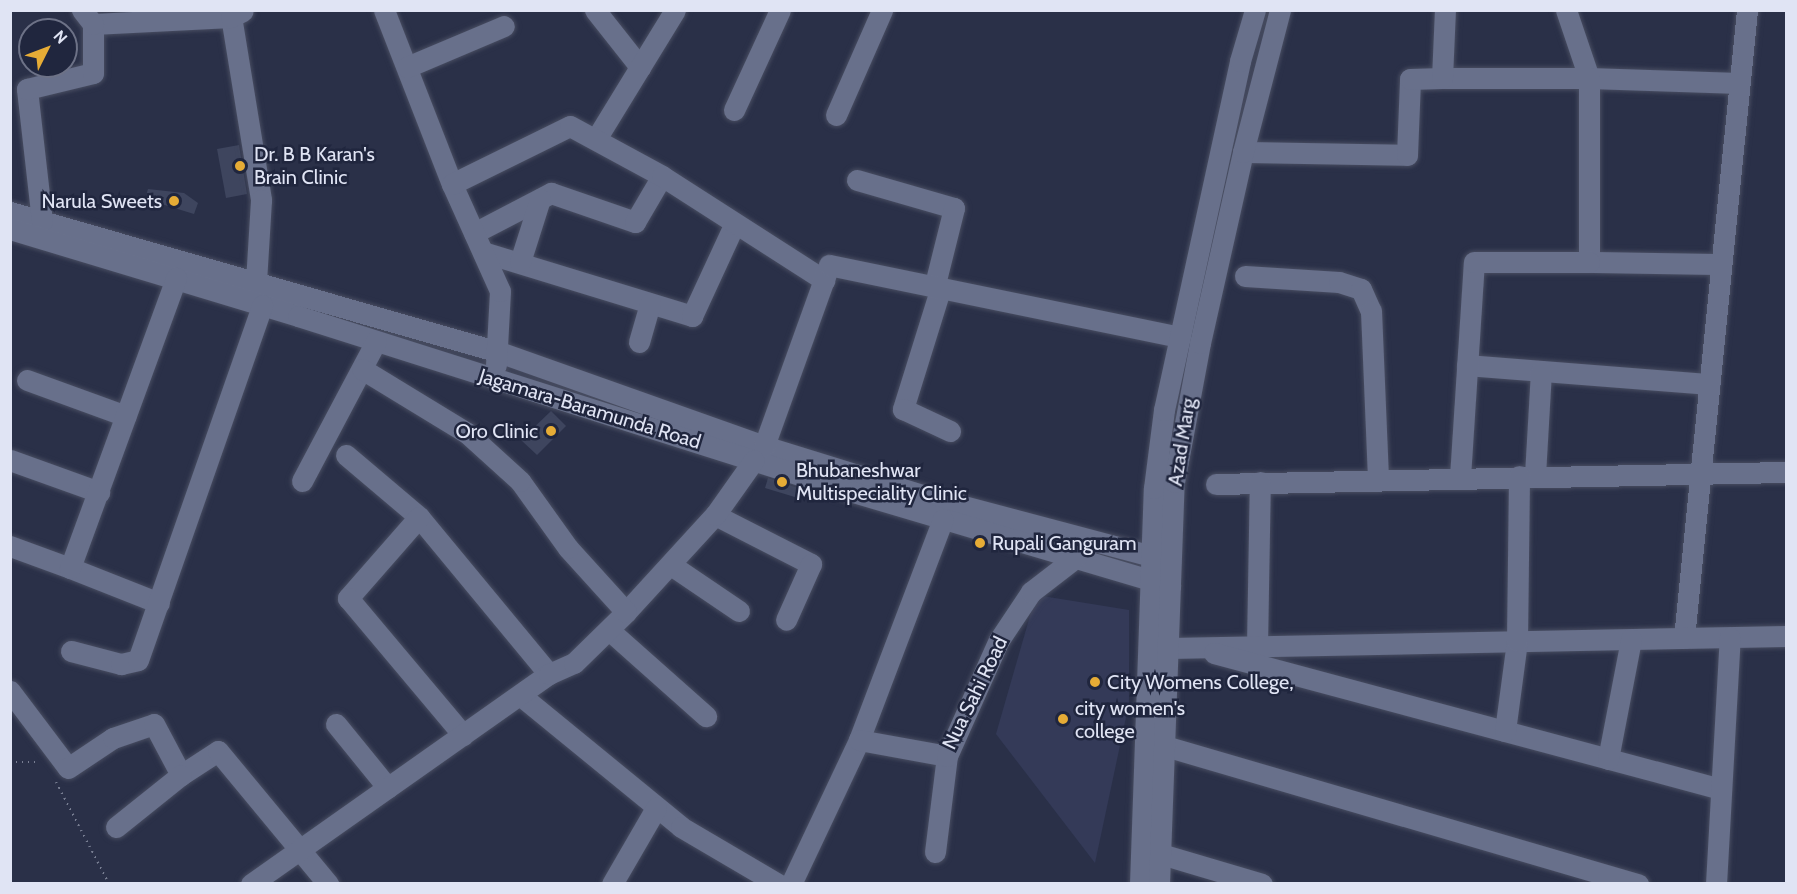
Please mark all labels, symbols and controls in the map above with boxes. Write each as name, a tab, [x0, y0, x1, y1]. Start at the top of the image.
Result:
north arrow	[18, 18, 78, 78]
text: N	[49, 26, 71, 48]
place label: Dr. B B Karan's Brain Clinic	[254, 142, 375, 189]
marker: Dr. B B Karan's Brain Clinic	[231, 157, 249, 175]
place label: Narula Sweets	[42, 189, 162, 213]
marker: Narula Sweets	[167, 194, 181, 208]
street label: Jagamara-Baramunda Road	[476, 364, 704, 454]
street label: Azad Marg	[1163, 396, 1201, 488]
place label: Oro Clinic	[455, 419, 538, 443]
marker: Oro Clinic	[542, 422, 560, 440]
place label: Bhubaneshwar Multispeciality Clinic	[796, 458, 967, 505]
marker: Bhubaneshwar Multispeciality Clinic	[773, 473, 791, 491]
place label: Rupali Ganguram	[992, 531, 1136, 555]
marker: Rupali Ganguram	[973, 536, 987, 550]
street label: Nua Sahi Road	[937, 633, 1013, 753]
place label: City Womens College,	[1107, 670, 1294, 694]
marker: City Womens College,	[1088, 675, 1102, 689]
place label: city women's college	[1075, 696, 1185, 743]
marker: city women's college	[1056, 712, 1070, 726]

